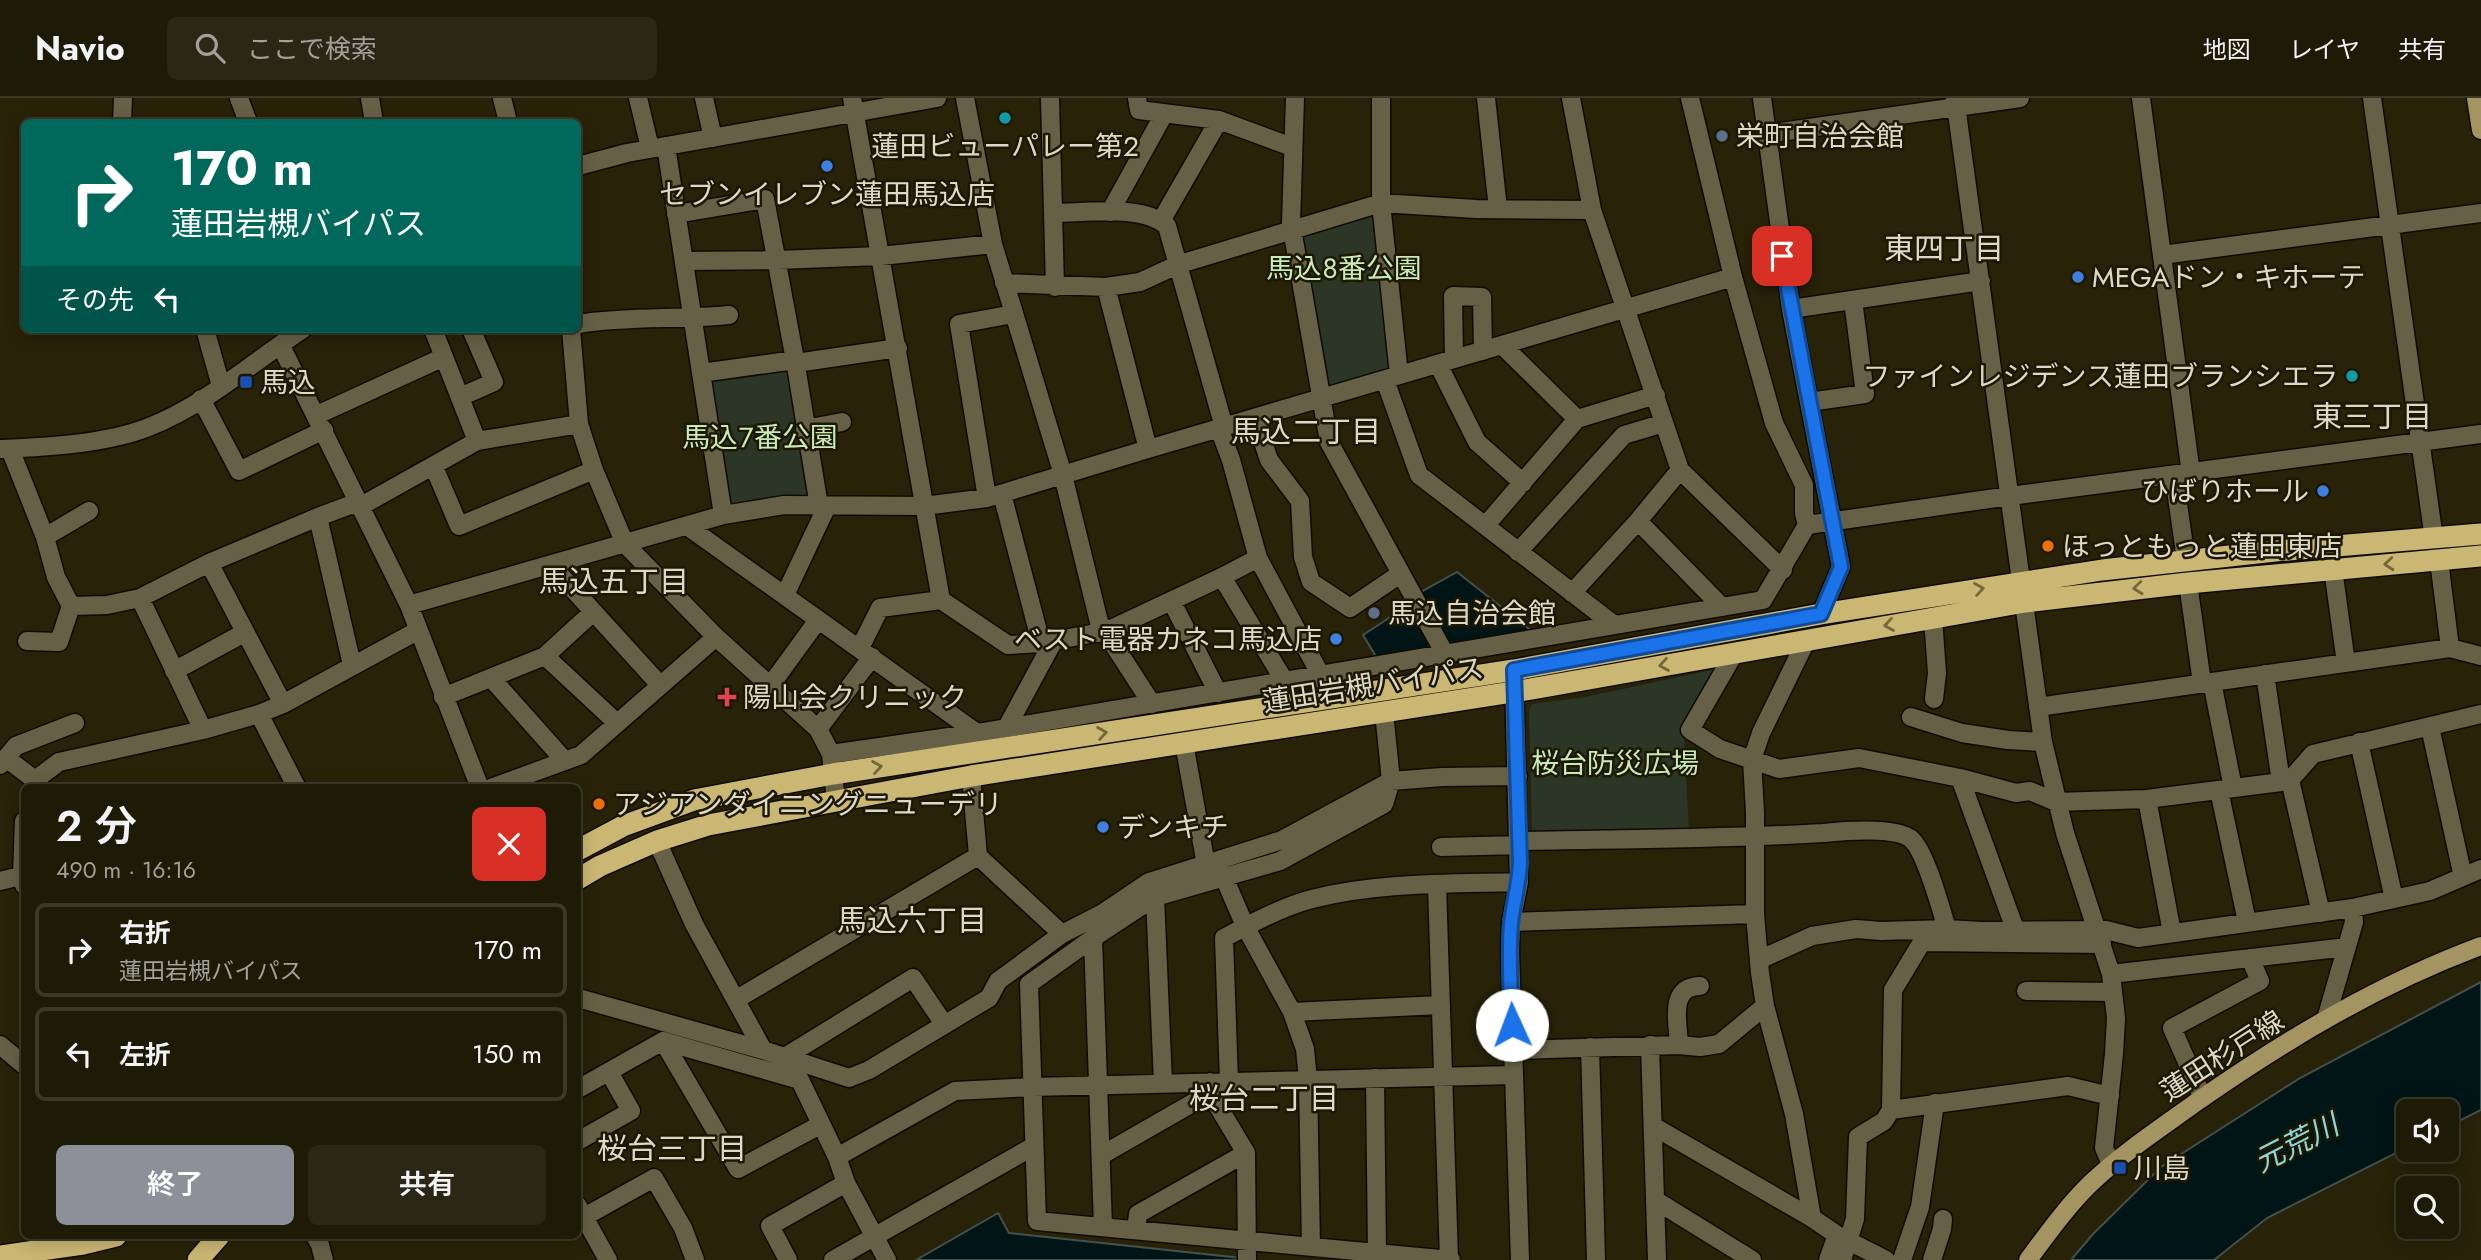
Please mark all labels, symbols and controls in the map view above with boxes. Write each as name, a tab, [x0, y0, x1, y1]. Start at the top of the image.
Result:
search box	[167, 17, 657, 80]
text: Navio	[35, 25, 125, 72]
icon: search	[191, 29, 229, 67]
text: ここで検索	[247, 30, 377, 68]
text: 地図	[2203, 32, 2251, 67]
text: レイヤ	[2289, 32, 2360, 67]
text: 共有	[2398, 32, 2446, 67]
marker: 蓮田ビューパレー第2	[997, 110, 1013, 126]
place label: 栄町自治会館	[1736, 116, 1904, 157]
place label: 蓮田ビューパレー第2	[871, 126, 1139, 167]
marker: 栄町自治会館	[1714, 128, 1730, 144]
text: 170 m	[171, 133, 313, 203]
icon: right	[56, 147, 147, 238]
marker: セブンイレブン蓮田馬込店	[819, 158, 835, 174]
place label: セブンイレブン蓮田馬込店	[659, 174, 995, 215]
text: 蓮田岩槻バイパス	[171, 201, 426, 247]
pin	[1752, 226, 1812, 286]
district label: 東四丁目	[1884, 227, 2004, 270]
icon: arrive	[1763, 237, 1801, 275]
park label: 馬込８番公園	[1266, 248, 1422, 289]
place label: MEGAドン・キホーテ	[2092, 257, 2365, 298]
marker: MEGAドン・キホーテ	[2070, 269, 2086, 285]
icon: left	[148, 280, 186, 318]
text: その先	[56, 281, 134, 319]
place label: ファインレジデンス蓮田ブランシエラ	[1863, 356, 2338, 397]
place label: 馬込	[260, 362, 316, 403]
marker: ファインレジデンス蓮田ブランシエラ	[2344, 368, 2360, 384]
marker: 馬込	[238, 374, 254, 390]
district label: 東三丁目	[2312, 395, 2432, 438]
district label: 馬込二丁目	[1231, 410, 1381, 453]
park label: 馬込７番公園	[682, 417, 838, 458]
place label: ひばりホール	[2141, 471, 2309, 512]
marker: ひばりホール	[2315, 483, 2331, 499]
place label: ほっともっと蓮田東店	[2062, 526, 2342, 567]
marker: ほっともっと蓮田東店	[2040, 538, 2056, 554]
one-way arrow	[2383, 556, 2394, 571]
district label: 馬込五丁目	[539, 560, 689, 603]
one-way arrow	[2132, 581, 2144, 596]
one-way arrow	[1973, 582, 1985, 597]
place label: 馬込自治会館	[1388, 593, 1556, 634]
marker: 馬込自治会館	[1366, 605, 1382, 621]
one-way arrow	[1883, 617, 1894, 632]
place label: ベスト電器カネコ馬込店	[1014, 619, 1322, 660]
marker: ベスト電器カネコ馬込店	[1328, 631, 1344, 647]
street label: 蓮田岩槻バイパス	[1259, 647, 1487, 723]
one-way arrow	[1659, 656, 1671, 671]
place label: 陽山会クリニック	[743, 677, 967, 718]
marker: 陽山会クリニック	[717, 687, 737, 707]
one-way arrow	[1096, 726, 1108, 741]
park label: 桜台防災広場	[1531, 743, 1699, 784]
one-way arrow	[871, 760, 883, 775]
place label: アジアンダイニングニューデリ	[613, 784, 1003, 825]
text: 2 分	[56, 796, 137, 857]
marker: アジアンダイニングニューデリ	[591, 796, 607, 812]
button: close	[472, 807, 546, 881]
place label: デンキチ	[1117, 807, 1229, 848]
marker: デンキチ	[1095, 819, 1111, 835]
text: 490 m · 16:16	[56, 853, 196, 887]
district label: 馬込六丁目	[837, 899, 987, 942]
text: 右折	[119, 914, 171, 952]
icon: right	[60, 931, 98, 969]
text: 170 m	[473, 931, 542, 969]
text: 蓮田岩槻バイパス	[119, 954, 303, 988]
position arrow	[1475, 988, 1549, 1062]
street label: 蓮田杉戸線	[2152, 1001, 2292, 1111]
icon: left	[60, 1035, 98, 1073]
text: 150 m	[472, 1035, 542, 1073]
text: 左折	[119, 1036, 171, 1074]
district label: 桜台二丁目	[1189, 1077, 1339, 1120]
map controls	[2396, 1099, 2459, 1239]
button: sound	[2396, 1099, 2459, 1162]
water label: 元荒川	[2246, 1102, 2349, 1183]
district label: 桜台三丁目	[597, 1127, 747, 1170]
button: 終了	[56, 1145, 294, 1225]
button: 共有	[308, 1145, 546, 1225]
place label: 川島	[2134, 1148, 2190, 1189]
marker: 川島	[2112, 1160, 2128, 1176]
button: search	[2396, 1176, 2459, 1239]

